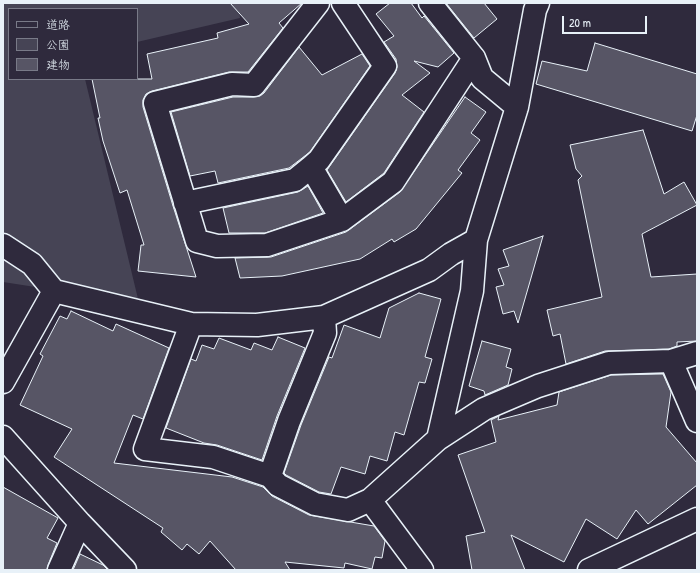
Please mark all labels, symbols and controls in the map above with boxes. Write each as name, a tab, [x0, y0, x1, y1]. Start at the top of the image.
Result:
legend	[8, 8, 138, 80]
scale bar	[564, 8, 649, 34]
text: 20 m	[569, 14, 591, 31]
text: 道路	[46, 16, 70, 33]
text: 公園	[46, 36, 70, 53]
text: 建物	[46, 56, 70, 73]

